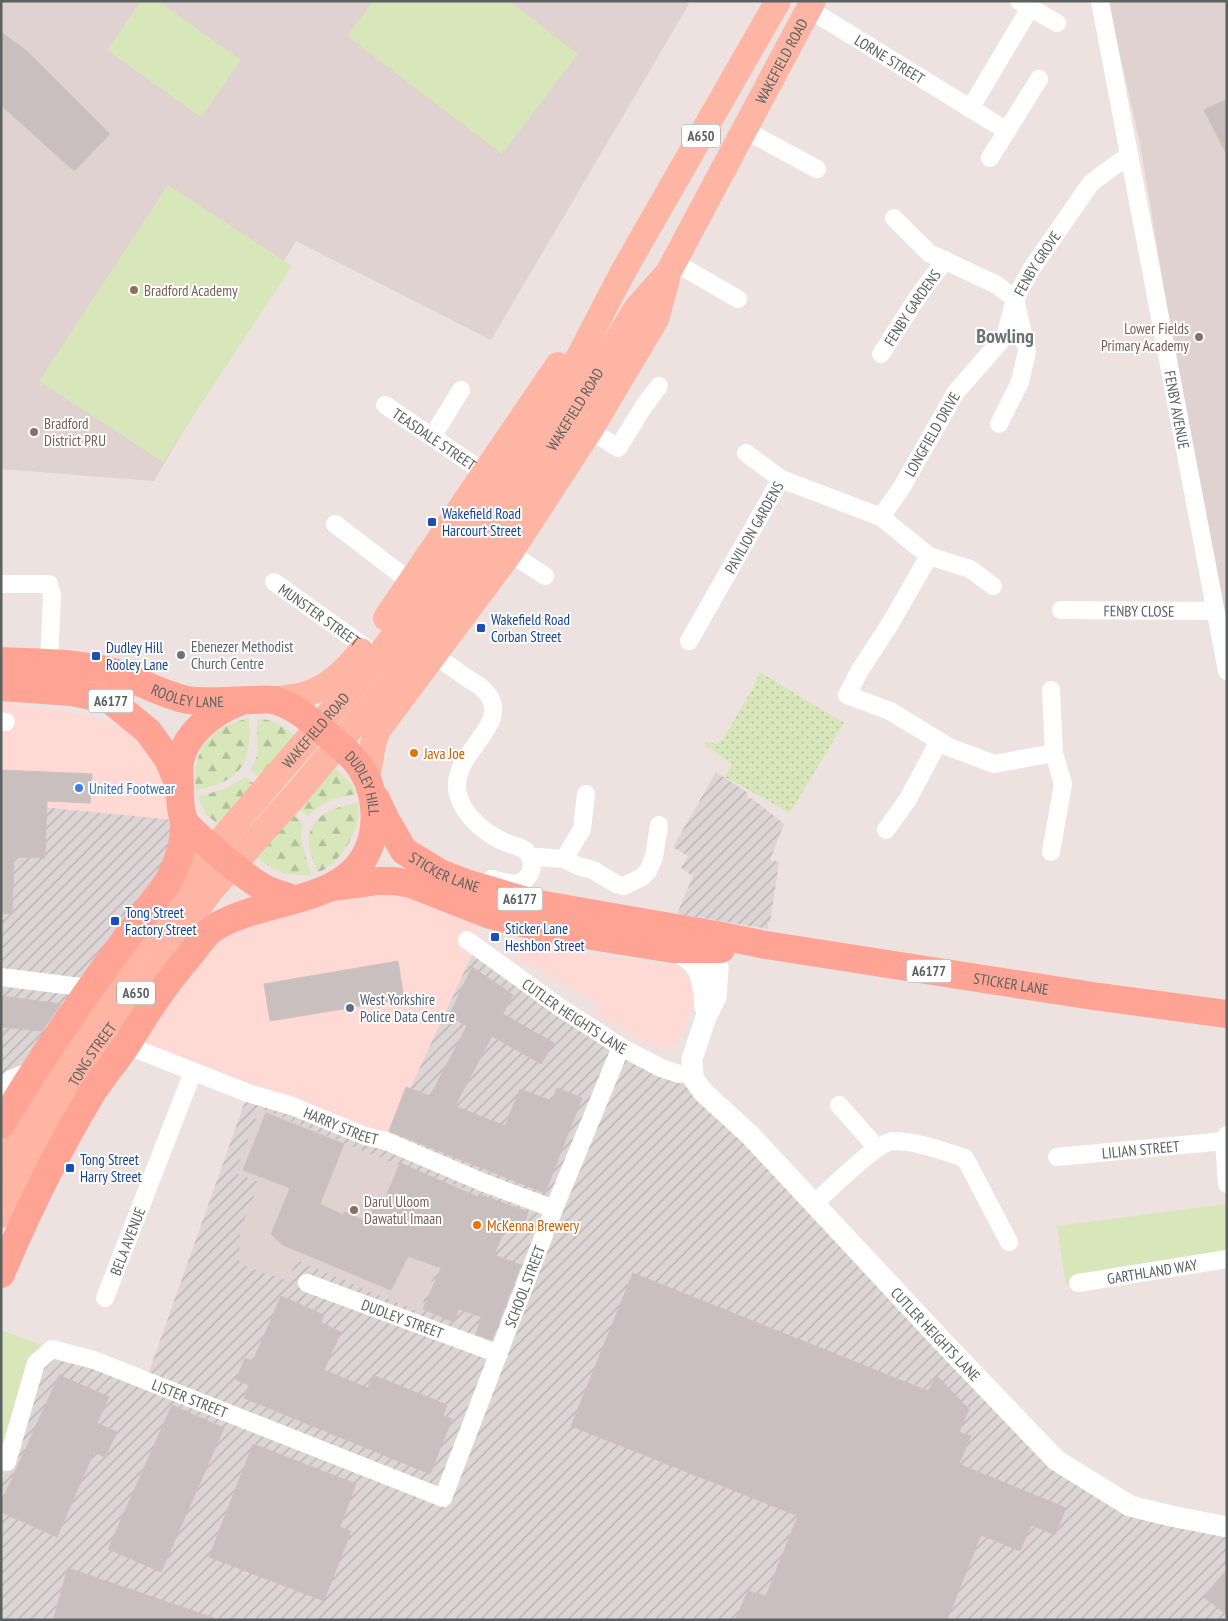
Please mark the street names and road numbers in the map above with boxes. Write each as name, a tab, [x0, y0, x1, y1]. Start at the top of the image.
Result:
street label: WAKEFIELD ROAD	[751, 15, 812, 107]
street label: LORNE STREET	[851, 30, 929, 88]
road number: A650	[682, 124, 720, 148]
street label: FENBY GROVE	[1009, 227, 1064, 299]
street label: FENBY GARDENS	[879, 265, 944, 349]
street label: WAKEFIELD ROAD	[542, 364, 607, 454]
street label: FENBY AVENUE	[1161, 369, 1194, 450]
street label: LONGFIELD DRIVE	[900, 388, 964, 480]
street label: TEASDALE STREET	[389, 404, 480, 474]
street label: PAVILION GARDENS	[720, 478, 787, 576]
street label: MUNSTER STREET	[275, 579, 364, 650]
street label: FENBY CLOSE	[1103, 601, 1174, 620]
street label: ROOLEY LANE	[149, 679, 224, 711]
street label: WAKEFIELD ROAD	[278, 688, 353, 772]
road number: A6177	[88, 689, 134, 712]
street label: DUDLEY HILL	[342, 746, 384, 817]
street label: STICKER LANE	[406, 847, 482, 896]
road number: A6177	[498, 888, 542, 911]
road number: A6177	[906, 959, 952, 982]
street label: STICKER LANE	[972, 968, 1050, 998]
street label: CUTLER HEIGHTS LANE	[519, 974, 630, 1058]
road number: A650	[117, 981, 155, 1004]
street label: TONG STREET	[64, 1018, 120, 1089]
street label: HARRY STREET	[301, 1102, 380, 1148]
street label: LILIAN STREET	[1101, 1136, 1181, 1162]
street label: BELA AVENUE	[105, 1204, 149, 1278]
street label: SCHOOL STREET	[500, 1242, 549, 1330]
street label: GARTHLAND WAY	[1106, 1254, 1199, 1288]
street label: CUTLER HEIGHTS LANE	[887, 1283, 985, 1385]
street label: DUDLEY STREET	[359, 1295, 447, 1342]
street label: LISTER STREET	[149, 1374, 231, 1422]

